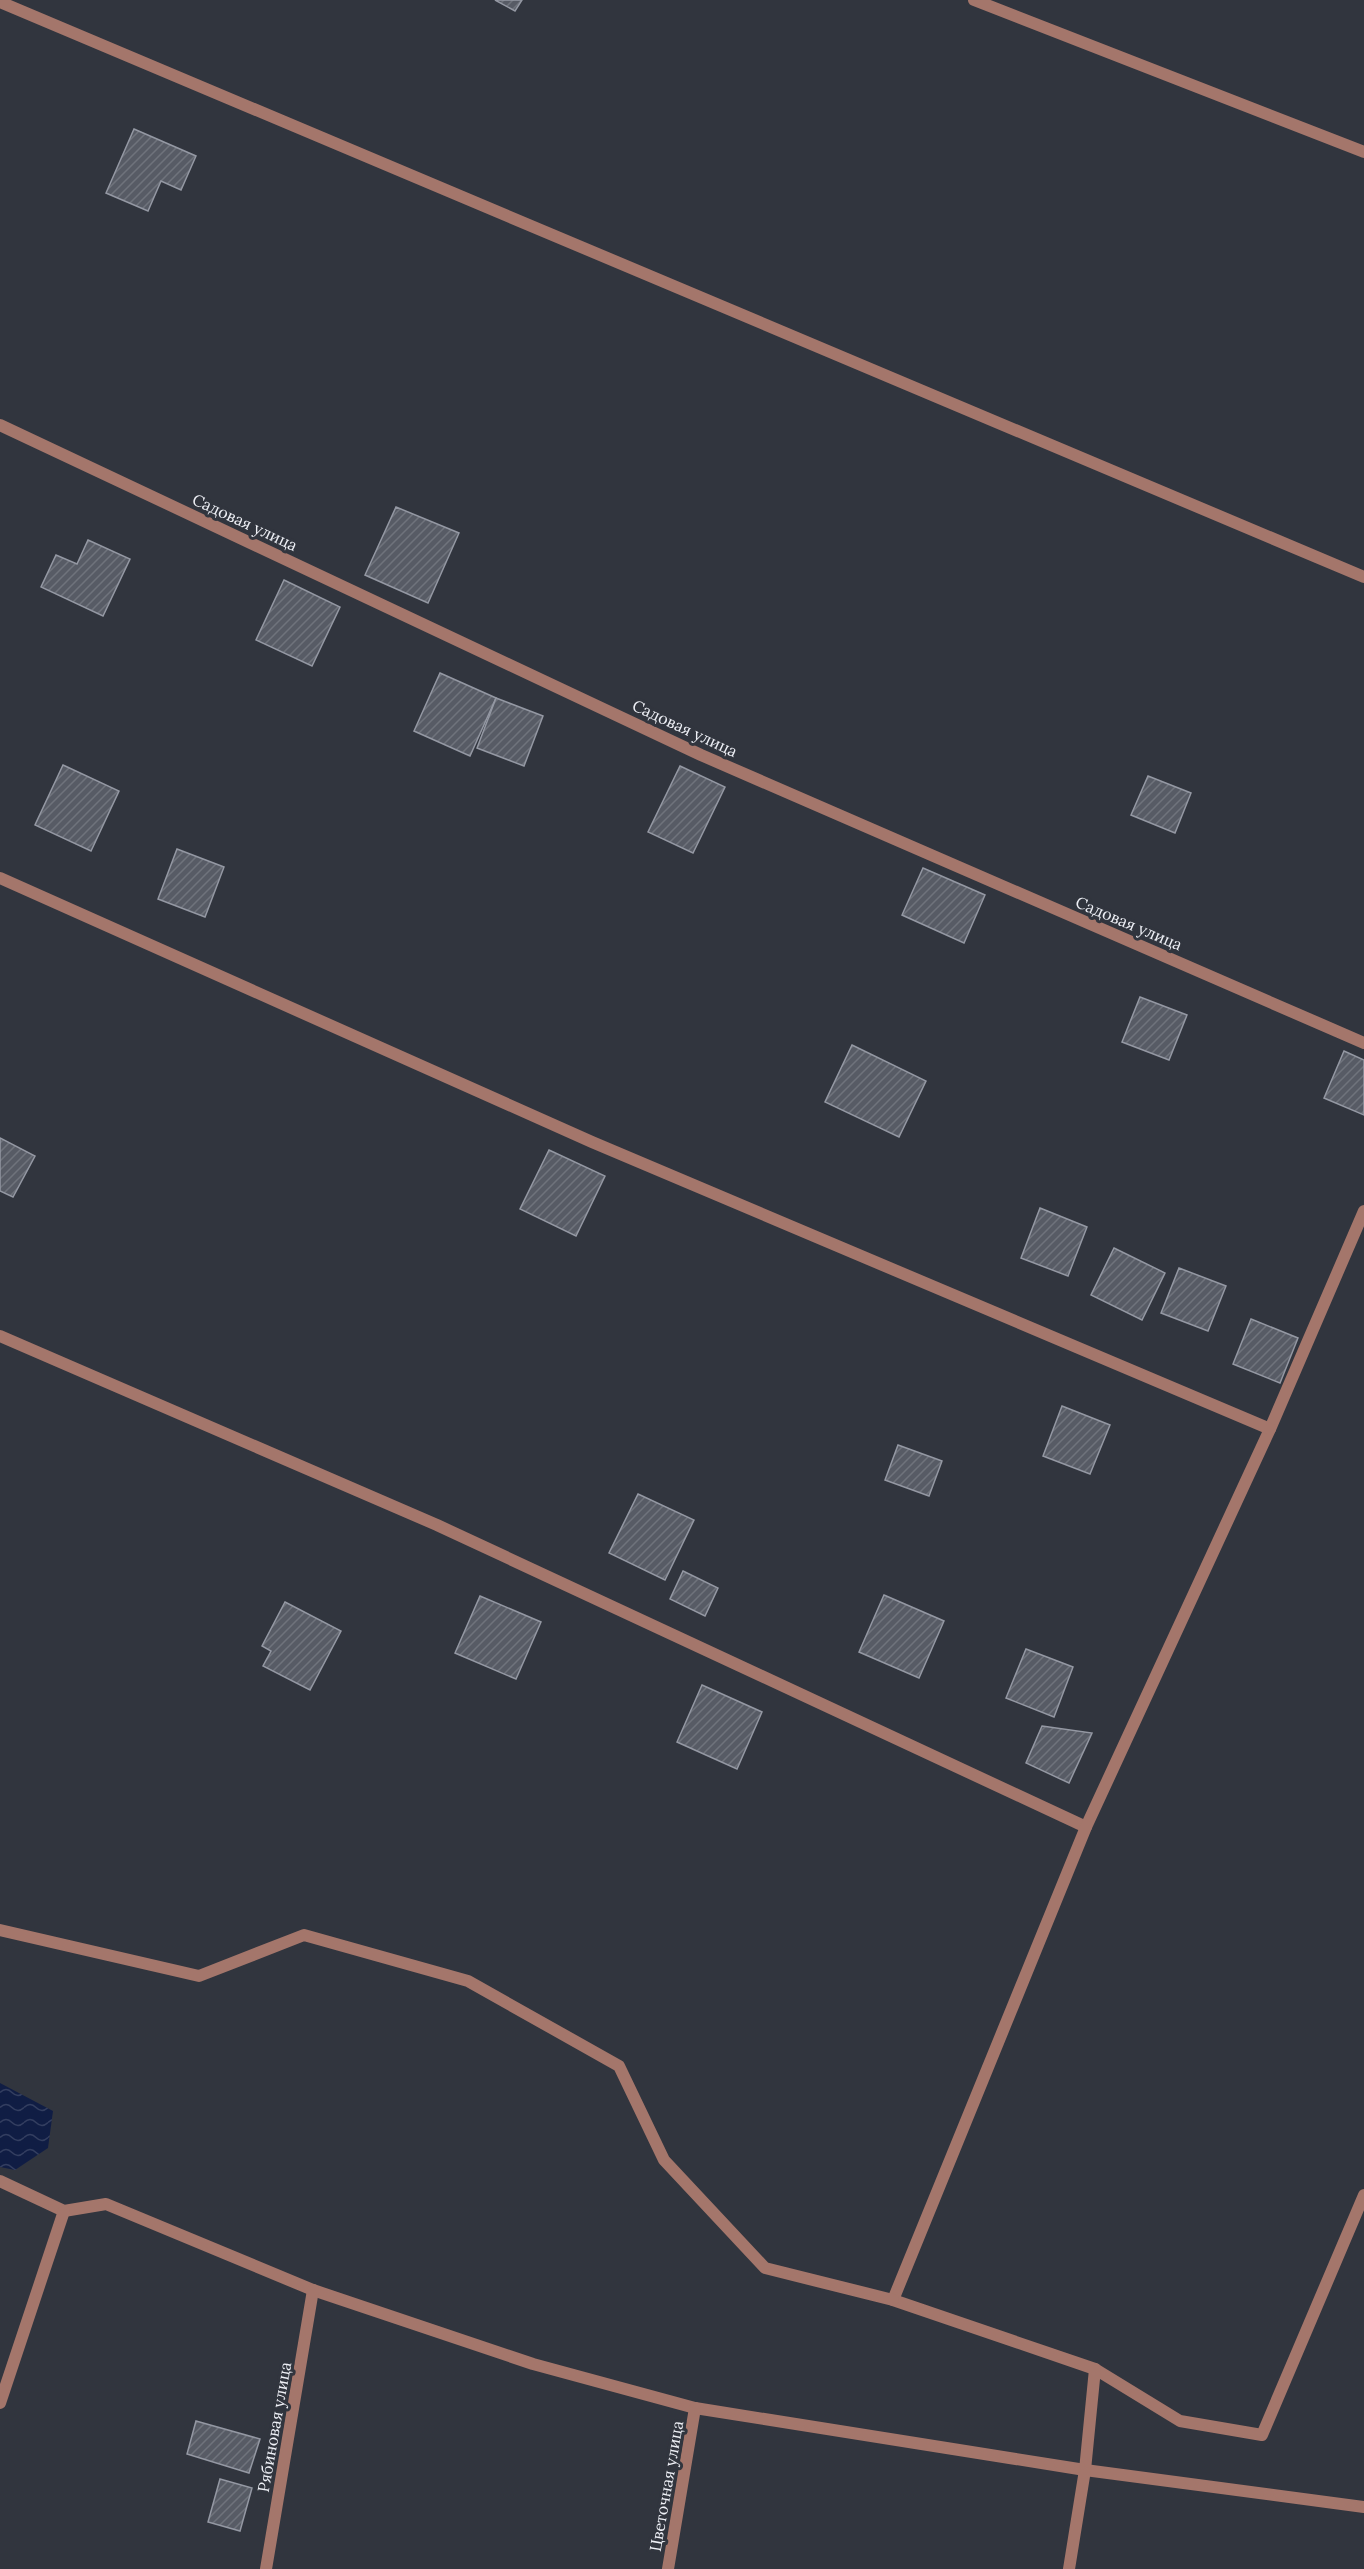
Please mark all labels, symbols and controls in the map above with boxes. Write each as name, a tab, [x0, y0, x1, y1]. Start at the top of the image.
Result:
street label: Садовая улица	[189, 489, 301, 555]
street label: Садовая улица	[629, 695, 741, 761]
street label: Садовая улица	[1073, 892, 1185, 954]
street label: Рябиновая улица	[253, 2360, 295, 2494]
street label: Цветочная улица	[645, 2419, 687, 2553]

